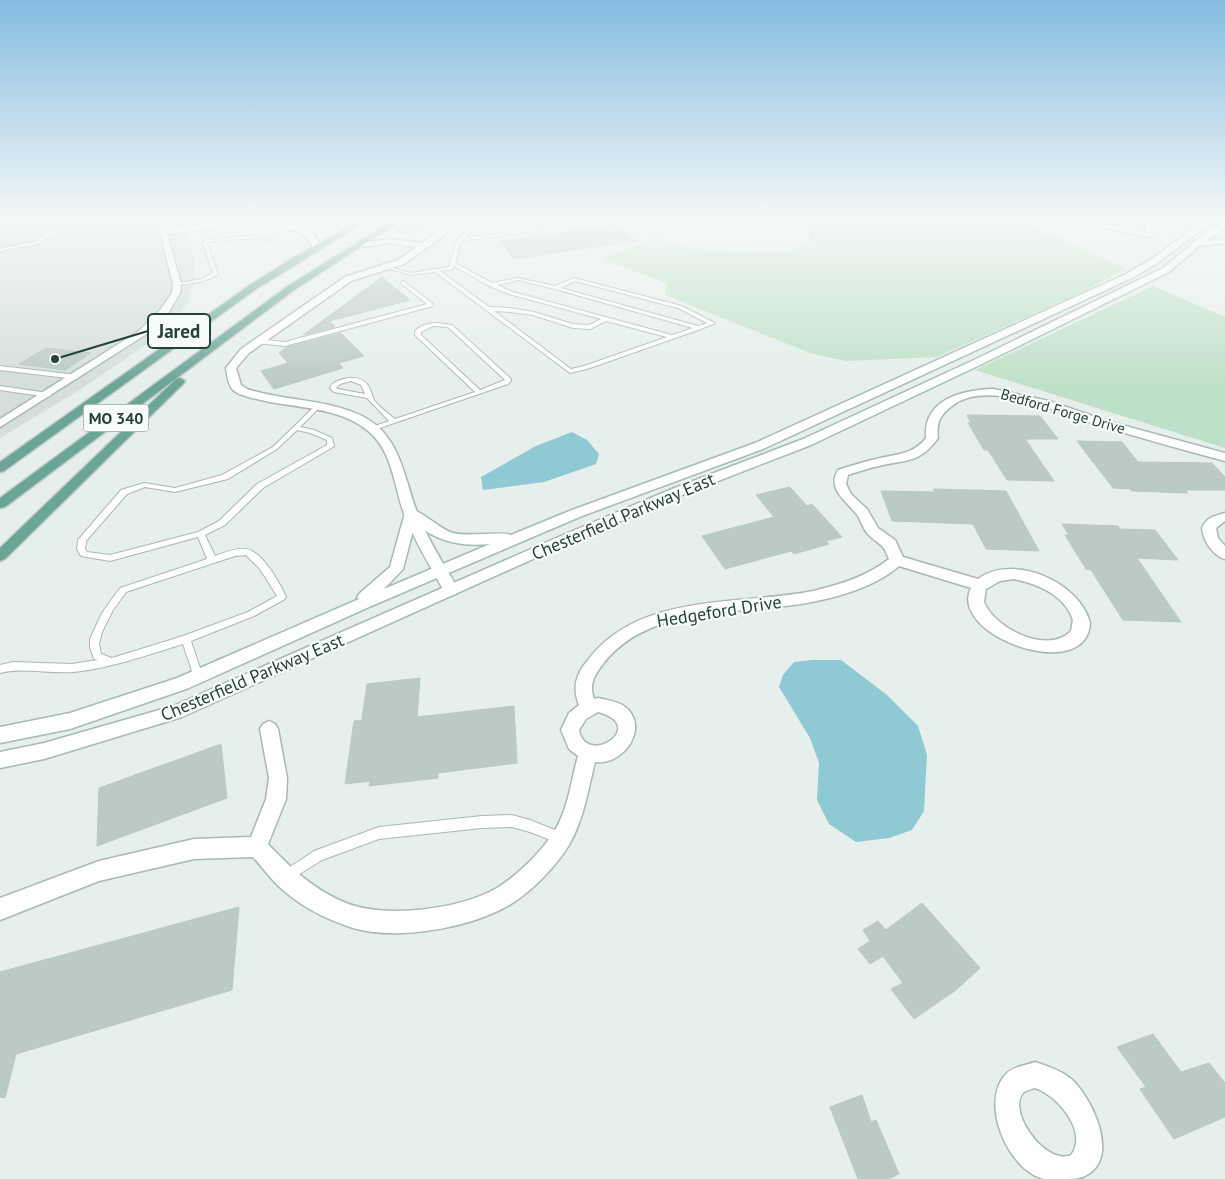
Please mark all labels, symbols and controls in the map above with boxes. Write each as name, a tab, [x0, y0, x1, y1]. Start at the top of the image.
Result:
callout: Jared	[148, 314, 210, 348]
text: Jared	[157, 319, 200, 343]
street label: Bedford Forge Drive	[999, 384, 1127, 438]
road number: MO 340	[84, 404, 148, 432]
street label: Chesterfield Parkway East	[528, 467, 718, 565]
street label: Hedgeford Drive	[655, 590, 783, 632]
street label: Chesterfield Parkway East	[157, 628, 347, 726]

